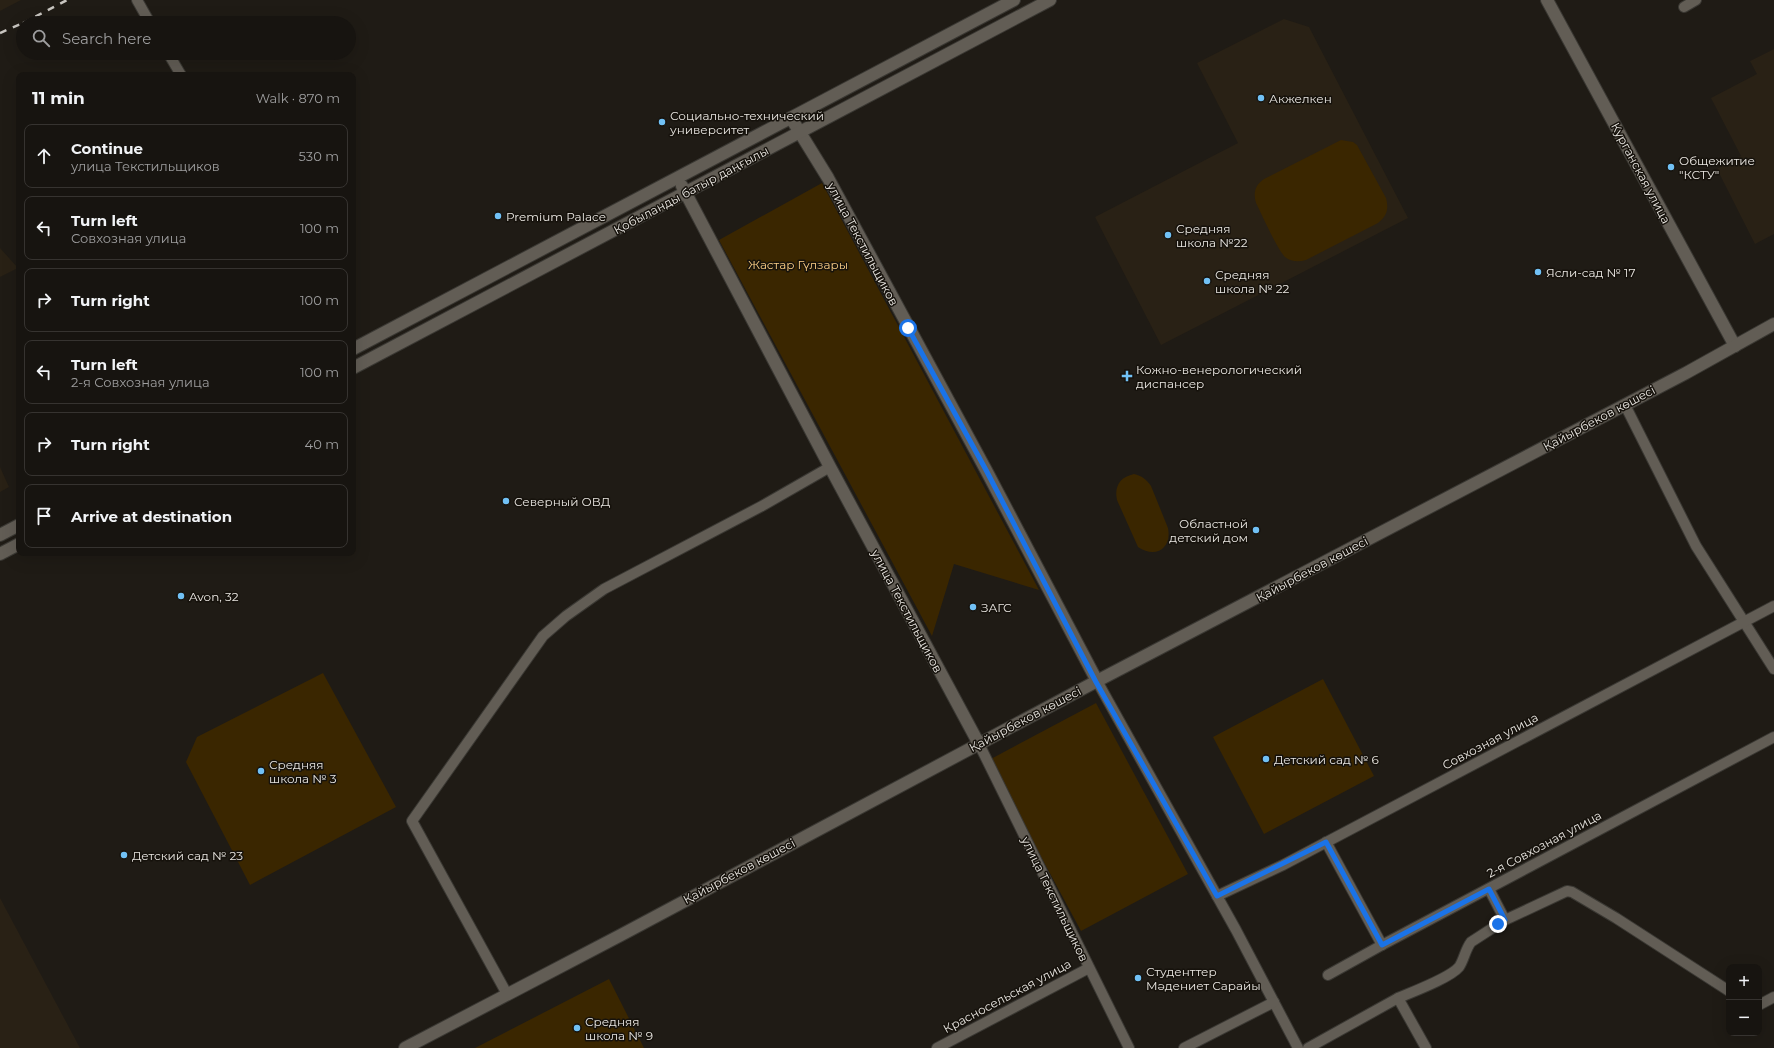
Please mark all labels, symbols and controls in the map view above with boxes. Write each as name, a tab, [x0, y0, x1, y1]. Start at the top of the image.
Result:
search box	[16, 16, 356, 60]
icon: search	[30, 27, 52, 49]
text: Search here	[62, 29, 151, 48]
text: 11 min	[32, 88, 85, 108]
text: Walk · 870 m	[256, 90, 340, 106]
place label: Акжелкен	[1269, 91, 1332, 106]
marker: Акжелкен	[1256, 93, 1266, 103]
place label: Социально-технический университет	[669, 108, 824, 137]
marker: Социально-технический университет	[657, 117, 667, 127]
street label: Курганская улица	[1608, 120, 1674, 226]
text: Continue	[71, 139, 143, 158]
street label: Қобыланды батыр даңғылы	[611, 143, 771, 237]
icon: ahead	[33, 145, 55, 167]
text: 530 m	[299, 148, 339, 164]
place label: Общежитие "КСТУ"	[1679, 153, 1755, 182]
text: улица Текстильщиков	[71, 158, 220, 174]
marker: Общежитие "КСТУ"	[1666, 162, 1676, 172]
street label: улица Текстильщиков	[824, 179, 902, 308]
place label: Premium Palace	[506, 209, 606, 224]
text: Turn left	[71, 211, 138, 230]
marker: Premium Palace	[493, 211, 503, 221]
icon: left	[33, 217, 55, 239]
text: 100 m	[300, 220, 339, 236]
place label: Средняя школа №22	[1176, 221, 1248, 250]
text: Совхозная улица	[71, 230, 186, 246]
marker: Средняя школа №22	[1163, 230, 1173, 240]
park label: Жастар Гүлзары	[748, 257, 848, 272]
place label: Ясли-сад № 17	[1546, 265, 1636, 280]
place label: Средняя школа № 22	[1215, 267, 1290, 296]
marker: Ясли-сад № 17	[1533, 267, 1543, 277]
marker: Средняя школа № 22	[1202, 276, 1212, 286]
icon: right	[33, 289, 55, 311]
text: Turn right	[71, 291, 150, 310]
text: 100 m	[300, 292, 339, 308]
route start	[899, 319, 917, 337]
text: Turn left	[71, 355, 138, 374]
icon: left	[33, 361, 55, 383]
place label: Кожно-венерологический диспансер	[1136, 362, 1302, 391]
text: 100 m	[300, 364, 339, 380]
marker: Кожно-венерологический диспансер	[1121, 370, 1133, 382]
text: 2-я Совхозная улица	[71, 374, 209, 390]
street label: Қайырбеков көшесі	[1540, 382, 1658, 454]
icon: right	[33, 433, 55, 455]
text: Turn right	[71, 435, 150, 454]
text: 40 m	[305, 436, 339, 452]
place label: Северный ОВД	[514, 494, 611, 509]
marker: Северный ОВД	[501, 496, 511, 506]
icon: arrive	[33, 505, 55, 527]
text: Arrive at destination	[71, 507, 232, 526]
place label: Областной детский дом	[1169, 516, 1248, 545]
marker: Областной детский дом	[1251, 525, 1261, 535]
street label: Қайырбеков көшесі	[1253, 533, 1371, 605]
street label: улица Текстильщиков	[868, 546, 946, 675]
place label: Avon, 32	[189, 589, 239, 604]
marker: Avon, 32	[176, 591, 186, 601]
place label: ЗАГС	[981, 600, 1012, 615]
marker: ЗАГС	[968, 602, 978, 612]
street label: Қайырбеков көшесі	[966, 683, 1084, 755]
street label: Совхозная улица	[1440, 709, 1540, 773]
place label: Детский сад № 6	[1274, 752, 1379, 767]
marker: Детский сад № 6	[1261, 754, 1271, 764]
place label: Средняя школа № 3	[269, 757, 337, 786]
marker: Средняя школа № 3	[256, 766, 266, 776]
street label: 2-я Совхозная улица	[1484, 807, 1604, 881]
street label: улица Текстильщиков	[1018, 833, 1092, 964]
street label: Қайырбеков көшесі	[680, 835, 798, 907]
place label: Детский сад № 23	[132, 848, 243, 863]
marker: Детский сад № 23	[119, 850, 129, 860]
route end	[1489, 915, 1507, 933]
street label: Красносельская улица	[940, 956, 1074, 1036]
place label: Студенттер Мәдениет Сарайы	[1146, 964, 1261, 993]
map controls	[1726, 964, 1762, 1036]
button: +	[1726, 964, 1762, 1000]
marker: Студенттер Мәдениет Сарайы	[1133, 973, 1143, 983]
button: −	[1726, 1000, 1762, 1036]
place label: Средняя школа № 9	[585, 1014, 653, 1043]
marker: Средняя школа № 9	[572, 1023, 582, 1033]

